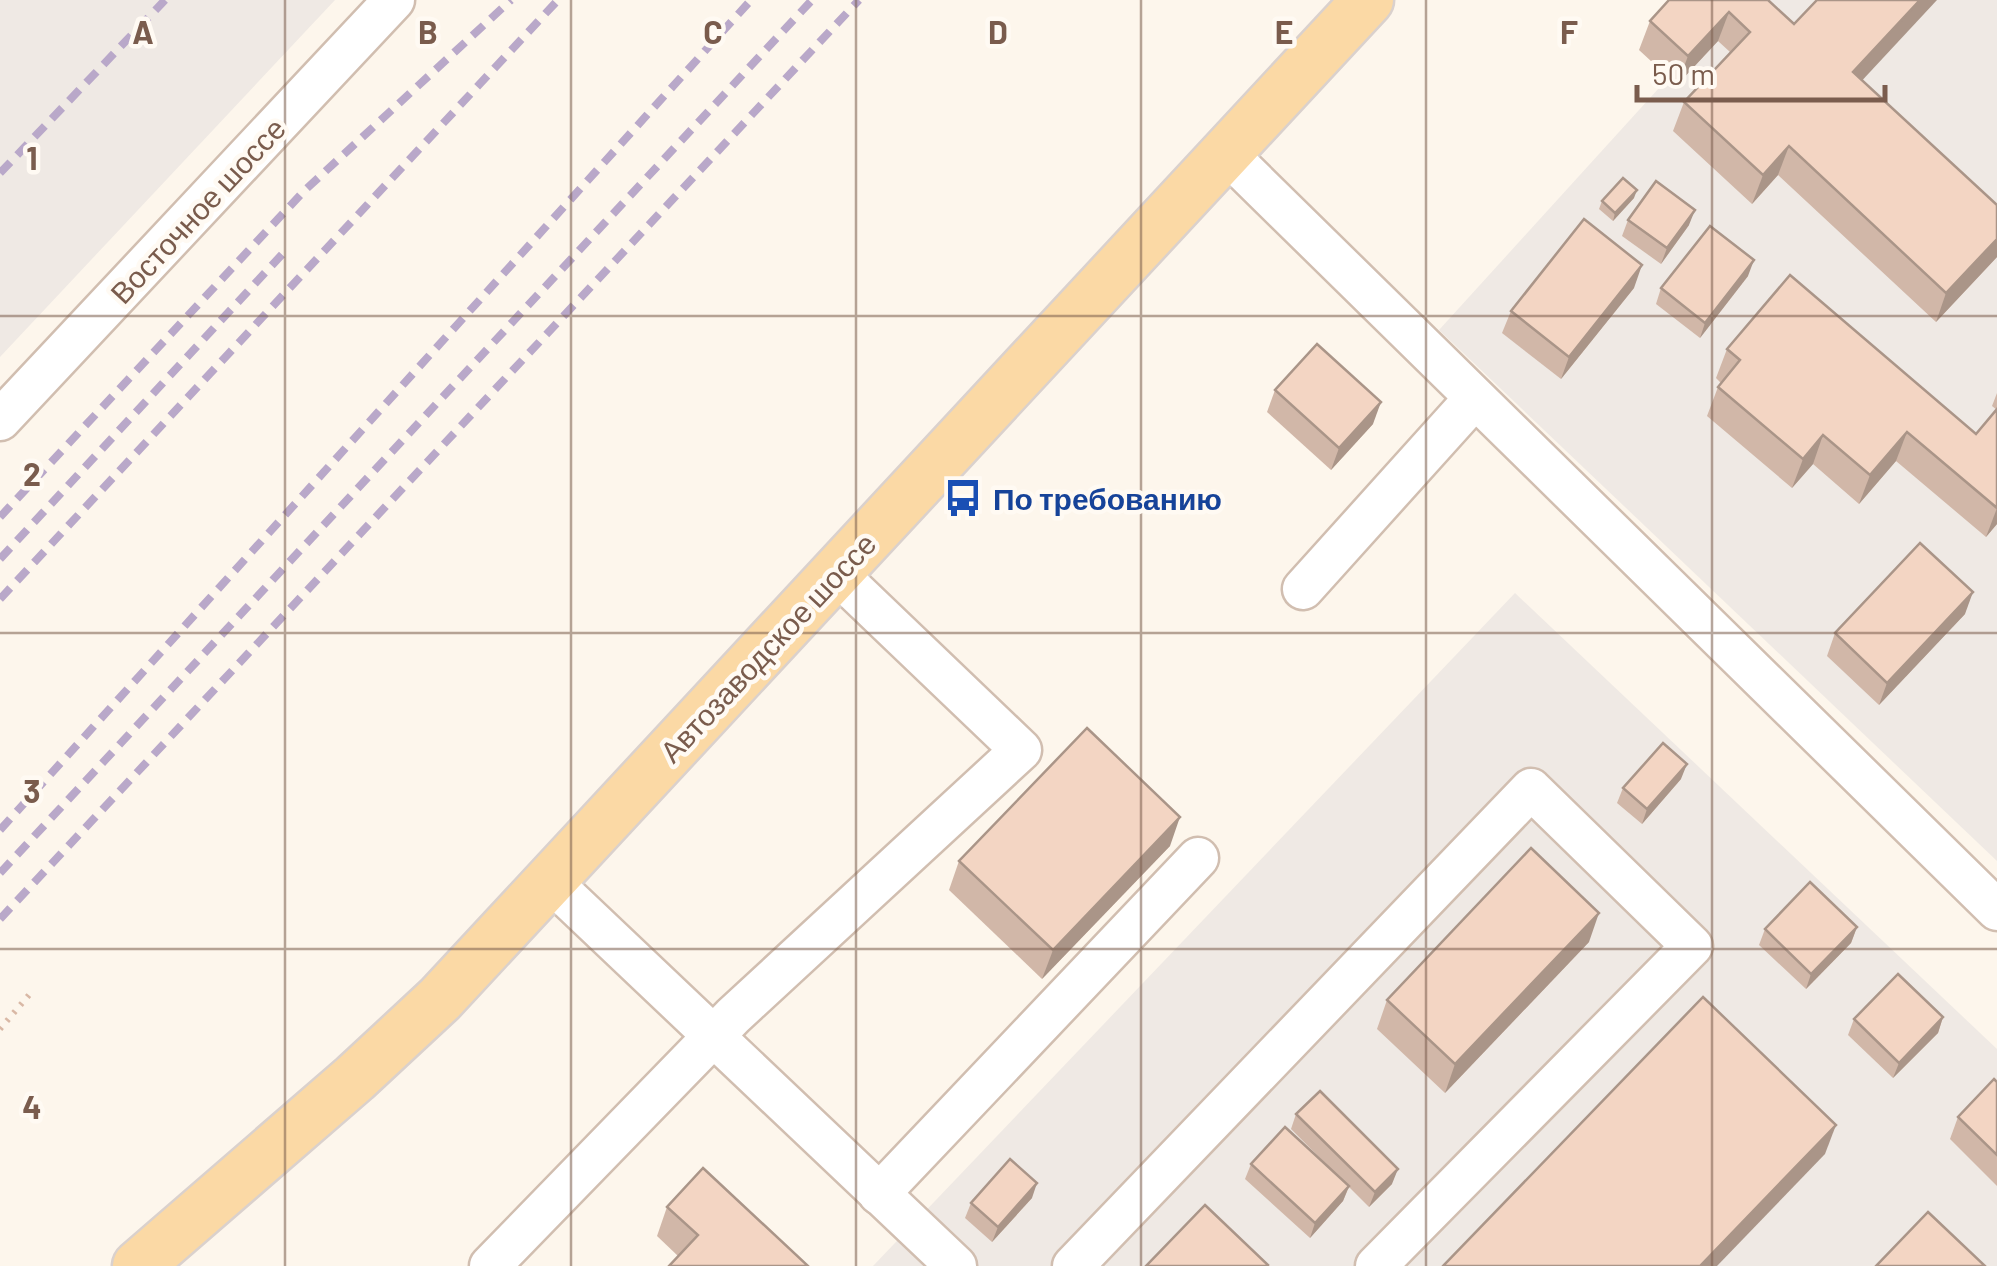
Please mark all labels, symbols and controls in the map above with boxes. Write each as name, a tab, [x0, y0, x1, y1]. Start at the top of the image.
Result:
text: A	[132, 12, 154, 50]
text: B	[418, 12, 438, 50]
text: C	[703, 12, 723, 50]
text: D	[988, 12, 1008, 50]
text: E	[1275, 12, 1293, 50]
text: F	[1560, 12, 1578, 50]
scale bar	[1637, 40, 1884, 102]
text: 50 m	[1652, 55, 1715, 91]
street label: Восточное шоссе	[102, 110, 292, 310]
text: 1	[26, 138, 38, 176]
text: 2	[23, 454, 41, 492]
bus stop icon: По требованию	[942, 477, 984, 519]
place label: По требованию	[993, 480, 1222, 516]
street label: Автозаводское шоссе	[652, 525, 882, 769]
text: 3	[23, 771, 41, 809]
text: 4	[22, 1087, 42, 1125]

